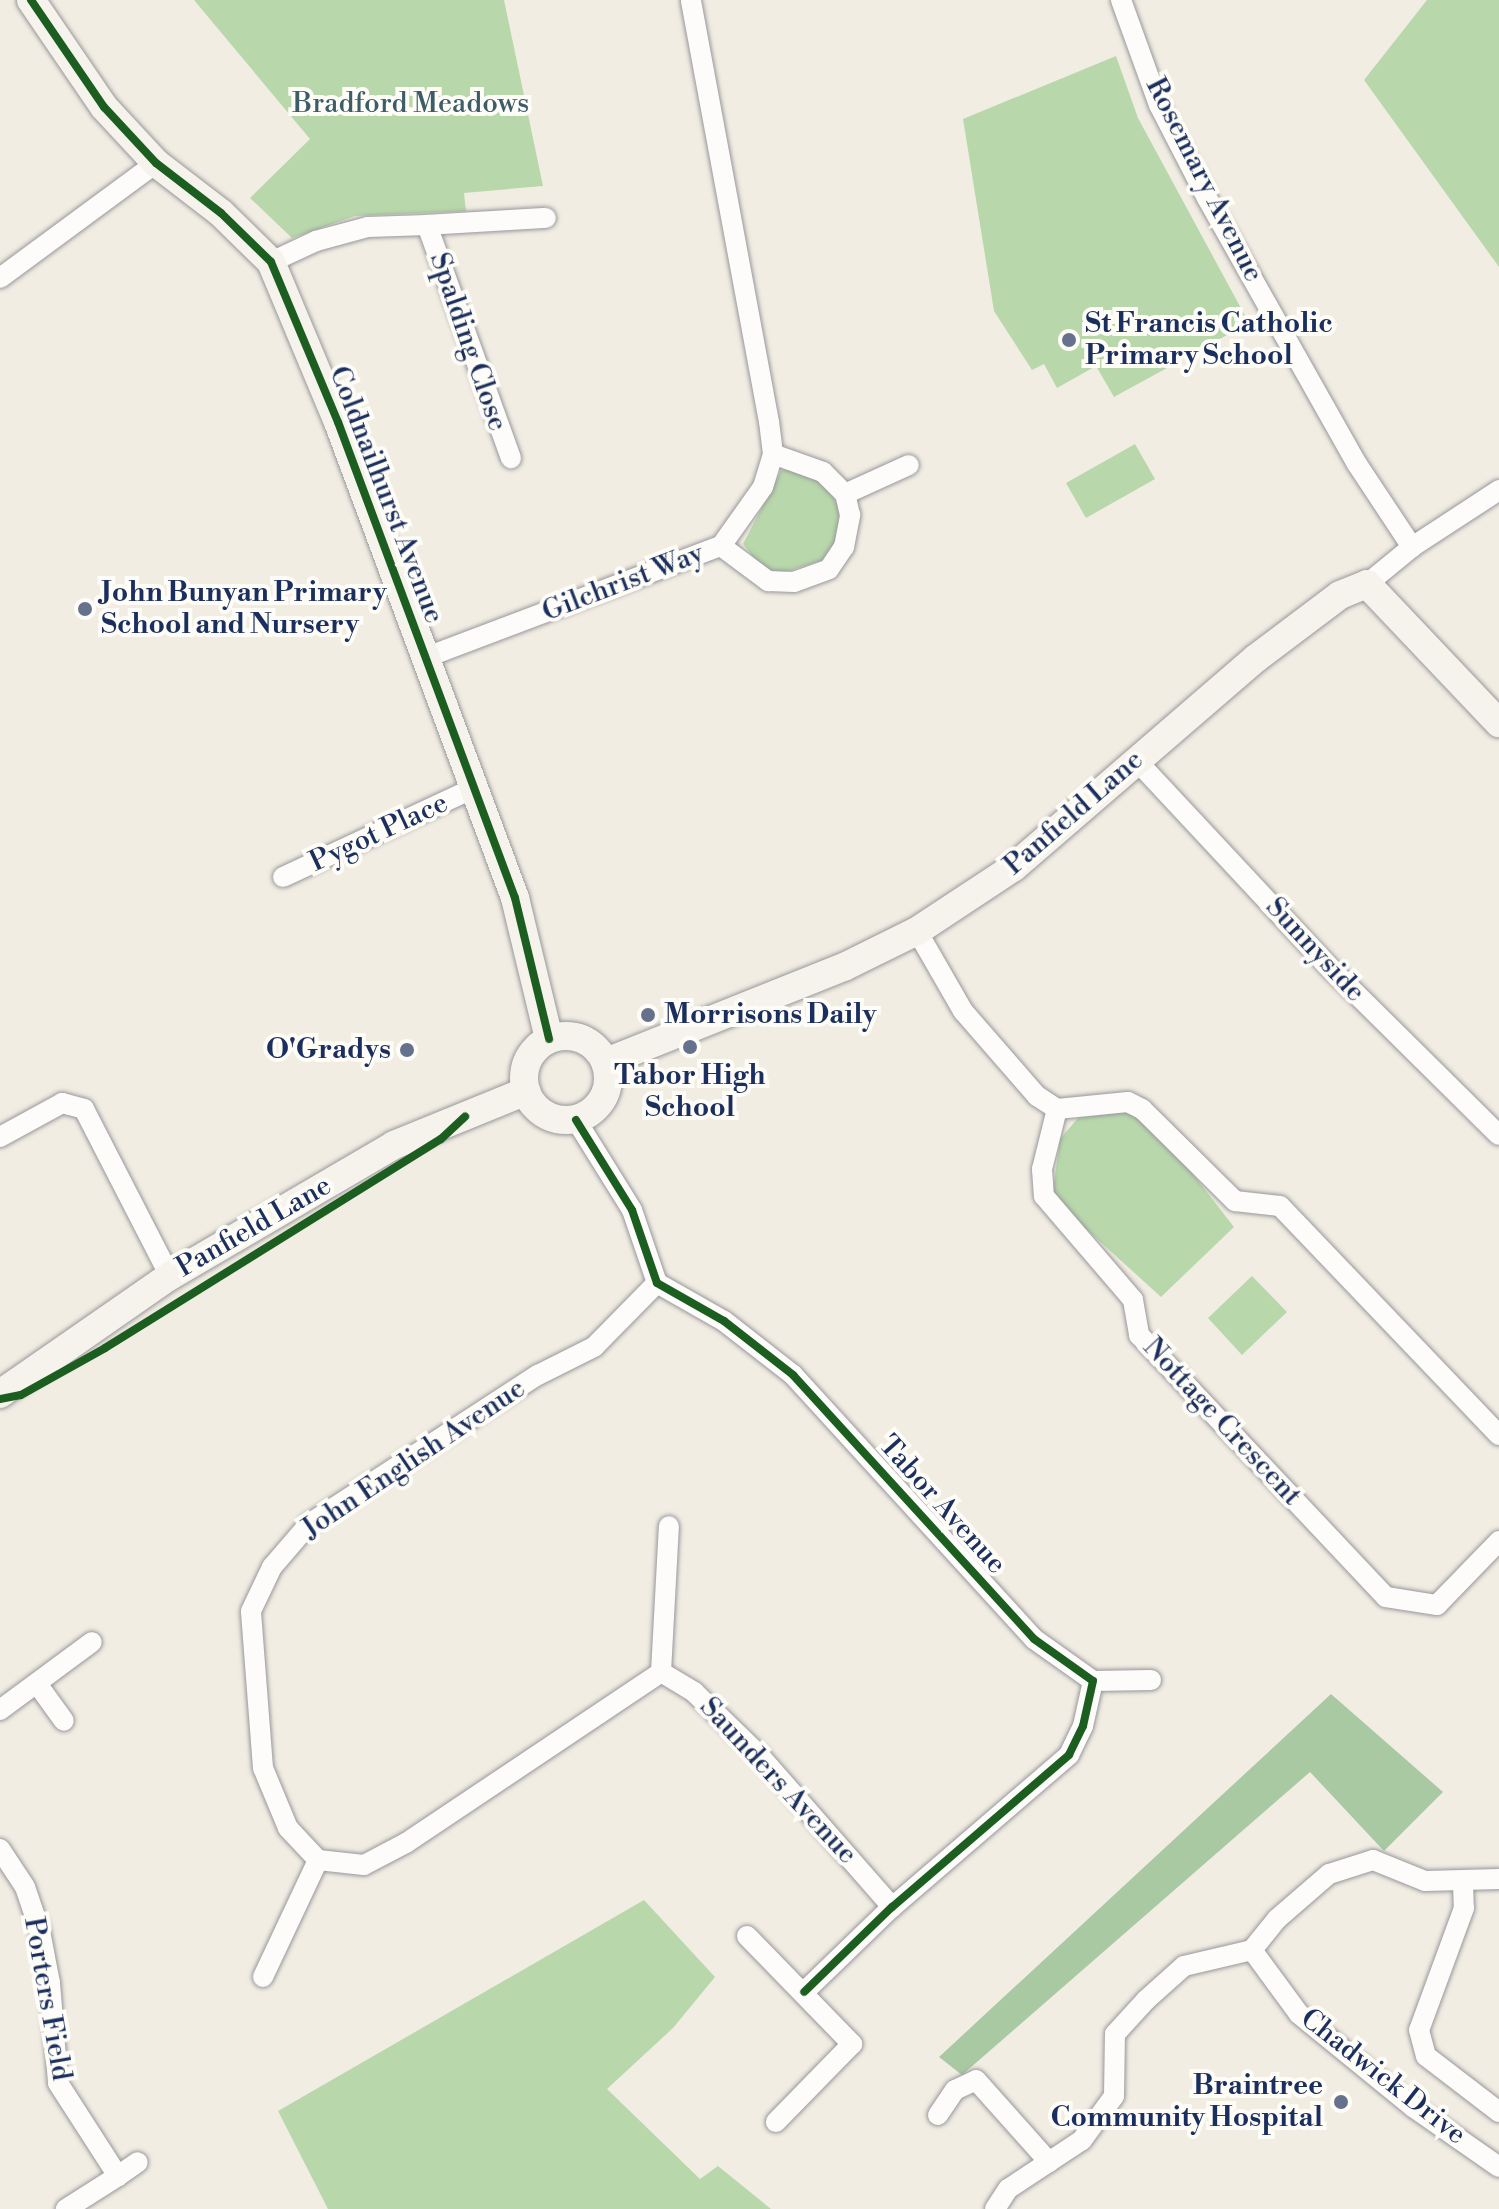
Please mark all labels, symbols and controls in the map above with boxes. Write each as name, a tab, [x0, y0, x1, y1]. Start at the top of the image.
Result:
street label: Rosemary Avenue	[1138, 72, 1270, 288]
park label: Bradford Meadows	[293, 87, 529, 121]
street label: Spalding Close	[422, 248, 514, 436]
place label: St Francis Catholic Primary School	[1085, 307, 1333, 373]
marker: St Francis Catholic Primary School	[1060, 331, 1078, 349]
street label: Coldnailhurst Avenue	[321, 362, 451, 628]
street label: Gilchrist Way	[538, 537, 708, 629]
place label: John Bunyan Primary School and Nursery	[101, 576, 387, 642]
marker: John Bunyan Primary School and Nursery	[76, 600, 94, 618]
street label: Panfield Lane	[998, 743, 1150, 883]
street label: Pygot Place	[305, 786, 453, 880]
street label: Sunnyside	[1258, 891, 1372, 1009]
place label: Morrisons Daily	[664, 998, 876, 1032]
marker: Morrisons Daily	[639, 1006, 657, 1024]
place label: O'Gradys	[266, 1033, 391, 1067]
marker: Tabor High School	[681, 1038, 699, 1056]
marker: O'Gradys	[398, 1041, 416, 1059]
place label: Tabor High School	[614, 1059, 766, 1125]
street label: Panfield Lane	[171, 1169, 337, 1285]
street label: Nottage Crescent	[1136, 1331, 1308, 1513]
street label: John English Avenue	[296, 1372, 532, 1546]
street label: Tabor Avenue	[871, 1429, 1013, 1581]
street label: Saunders Avenue	[692, 1691, 864, 1871]
street label: Porters Field	[16, 1915, 78, 2083]
street label: Chadwick Drive	[1294, 2002, 1472, 2152]
place label: Braintree Community Hospital	[1051, 2069, 1323, 2135]
marker: Braintree Community Hospital	[1330, 2091, 1352, 2113]

